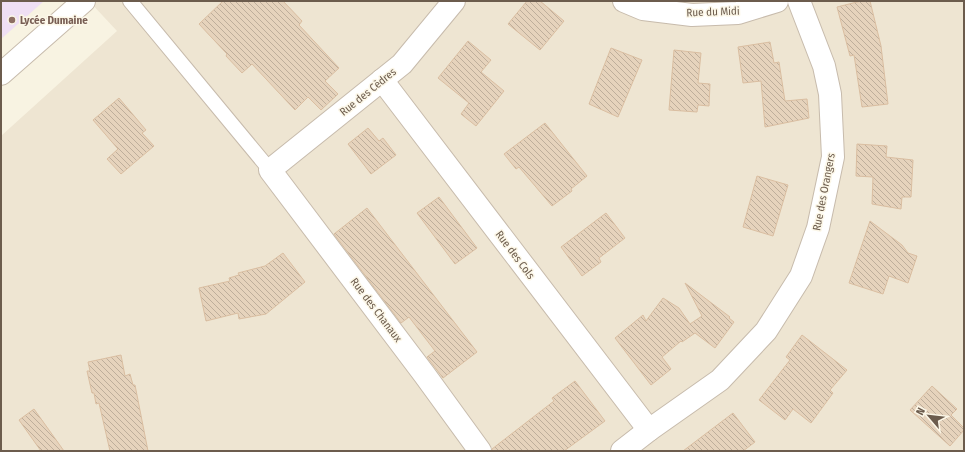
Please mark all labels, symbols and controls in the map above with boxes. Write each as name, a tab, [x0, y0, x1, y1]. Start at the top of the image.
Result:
street label: Rue du Midi	[686, 5, 740, 19]
place label: Lycée Dumaine	[20, 14, 88, 27]
marker: Lycée Dumaine	[7, 15, 17, 25]
street label: Rue des Cèdres	[337, 65, 399, 119]
street label: Rue des Orangers	[810, 152, 838, 232]
street label: Rue des Cols	[493, 228, 538, 282]
street label: Rue des Chanaux	[348, 275, 404, 345]
north arrow	[909, 396, 949, 436]
text: N	[913, 406, 928, 418]

